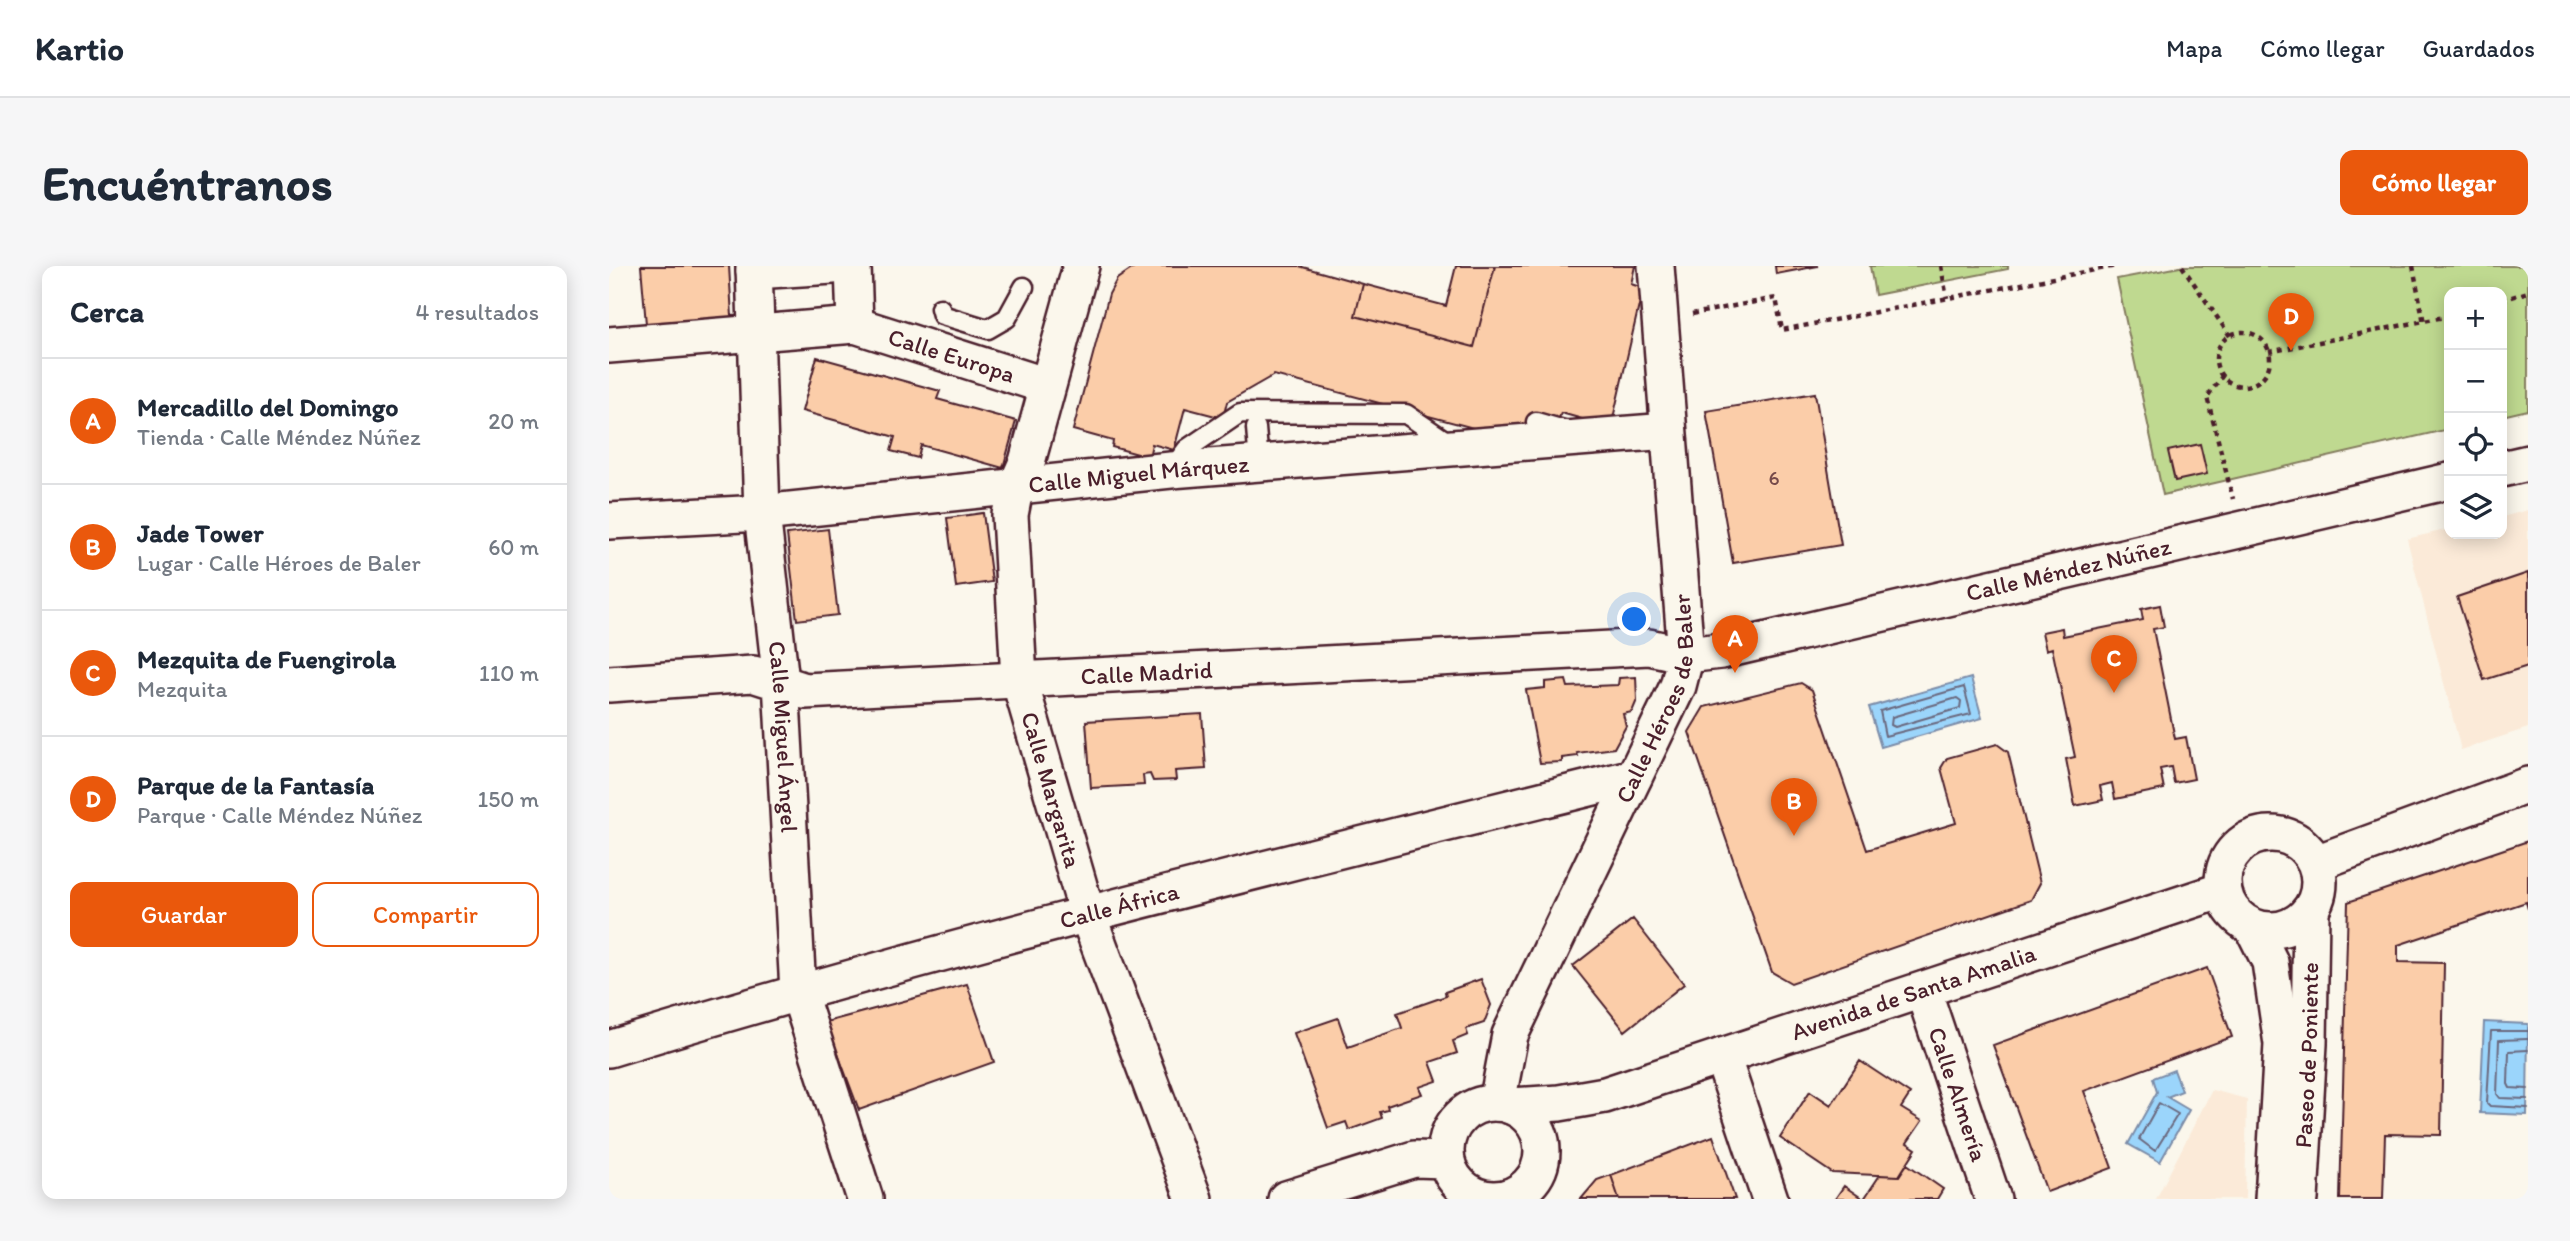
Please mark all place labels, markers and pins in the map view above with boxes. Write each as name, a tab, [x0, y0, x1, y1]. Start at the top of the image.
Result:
pin: D	[2268, 293, 2314, 351]
pin: A	[1712, 615, 1758, 673]
pin: C	[2091, 635, 2137, 693]
pin: B	[1771, 778, 1817, 836]

